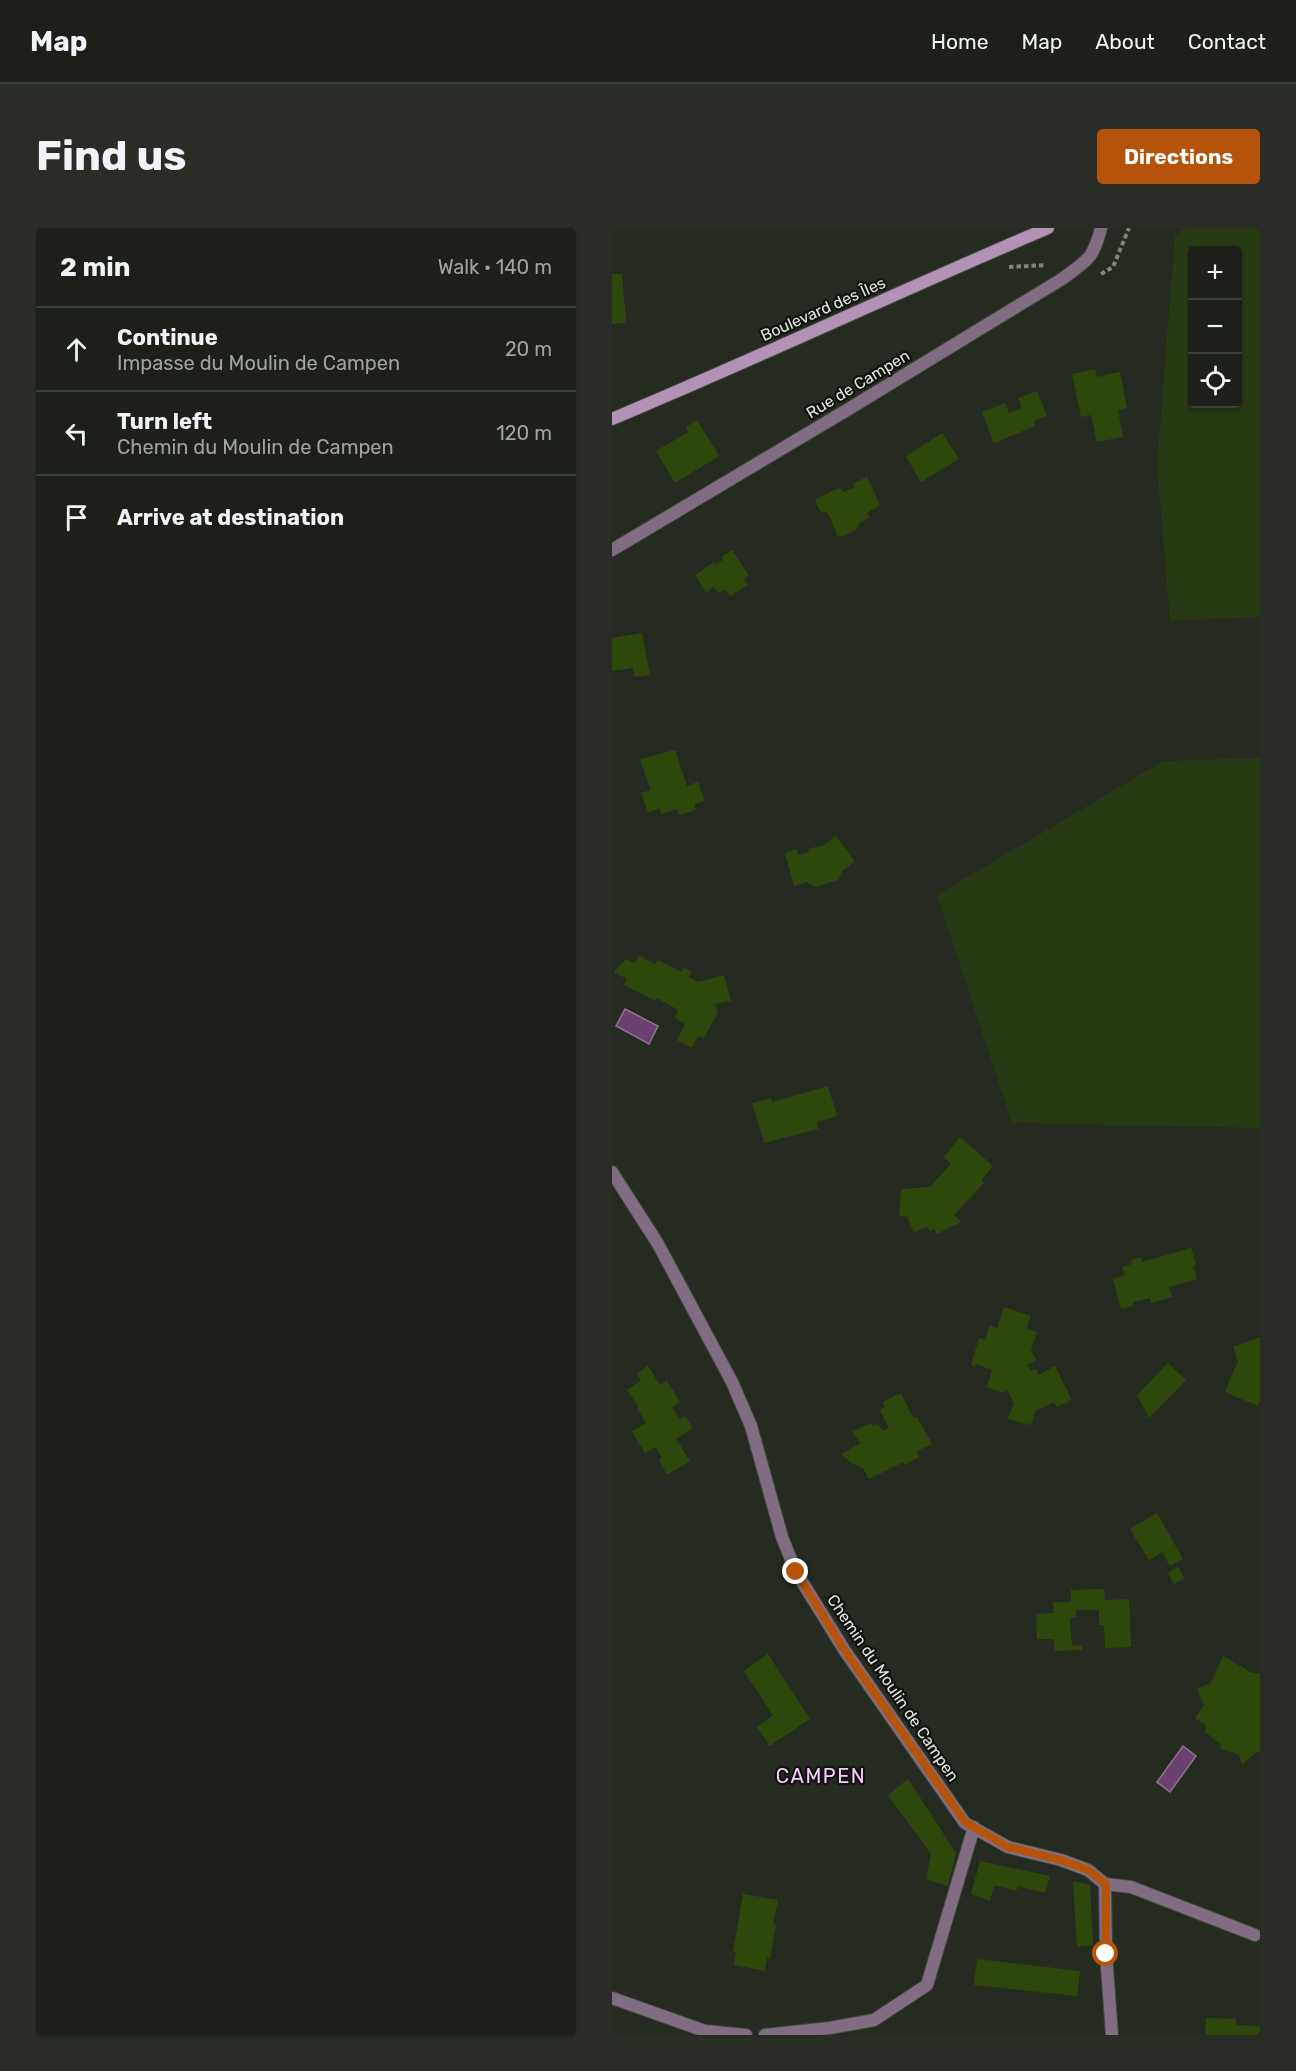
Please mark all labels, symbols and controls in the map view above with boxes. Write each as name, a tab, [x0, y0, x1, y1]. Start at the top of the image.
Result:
text: Map	[30, 25, 87, 58]
text: Home	[931, 29, 988, 54]
text: Map	[1021, 29, 1062, 54]
text: About	[1095, 29, 1155, 54]
text: Contact	[1188, 29, 1266, 54]
button: Directions	[1097, 129, 1260, 184]
text: Find us	[36, 131, 187, 181]
map controls	[1188, 246, 1242, 408]
button: +	[1188, 246, 1242, 300]
text: 2 min	[60, 252, 130, 283]
text: Walk · 140 m	[438, 255, 552, 279]
street label: Boulevard des Îles	[758, 273, 888, 345]
button: −	[1188, 300, 1242, 354]
text: Continue	[117, 324, 218, 351]
icon: ahead	[60, 333, 93, 366]
text: 20 m	[505, 337, 552, 361]
street label: Rue de Campen	[803, 346, 913, 422]
text: Impasse du Moulin de Campen	[117, 351, 400, 375]
button: locate	[1188, 354, 1242, 408]
text: Turn left	[117, 408, 212, 435]
icon: left	[60, 417, 93, 450]
text: 120 m	[496, 421, 552, 445]
text: Chemin du Moulin de Campen	[117, 435, 394, 459]
icon: arrive	[60, 501, 93, 534]
text: Arrive at destination	[117, 504, 344, 531]
route end	[782, 1558, 808, 1584]
street label: Chemin du Moulin de Campen	[823, 1591, 963, 1785]
district label: CAMPEN	[776, 1764, 866, 1788]
route start	[1092, 1940, 1118, 1966]

